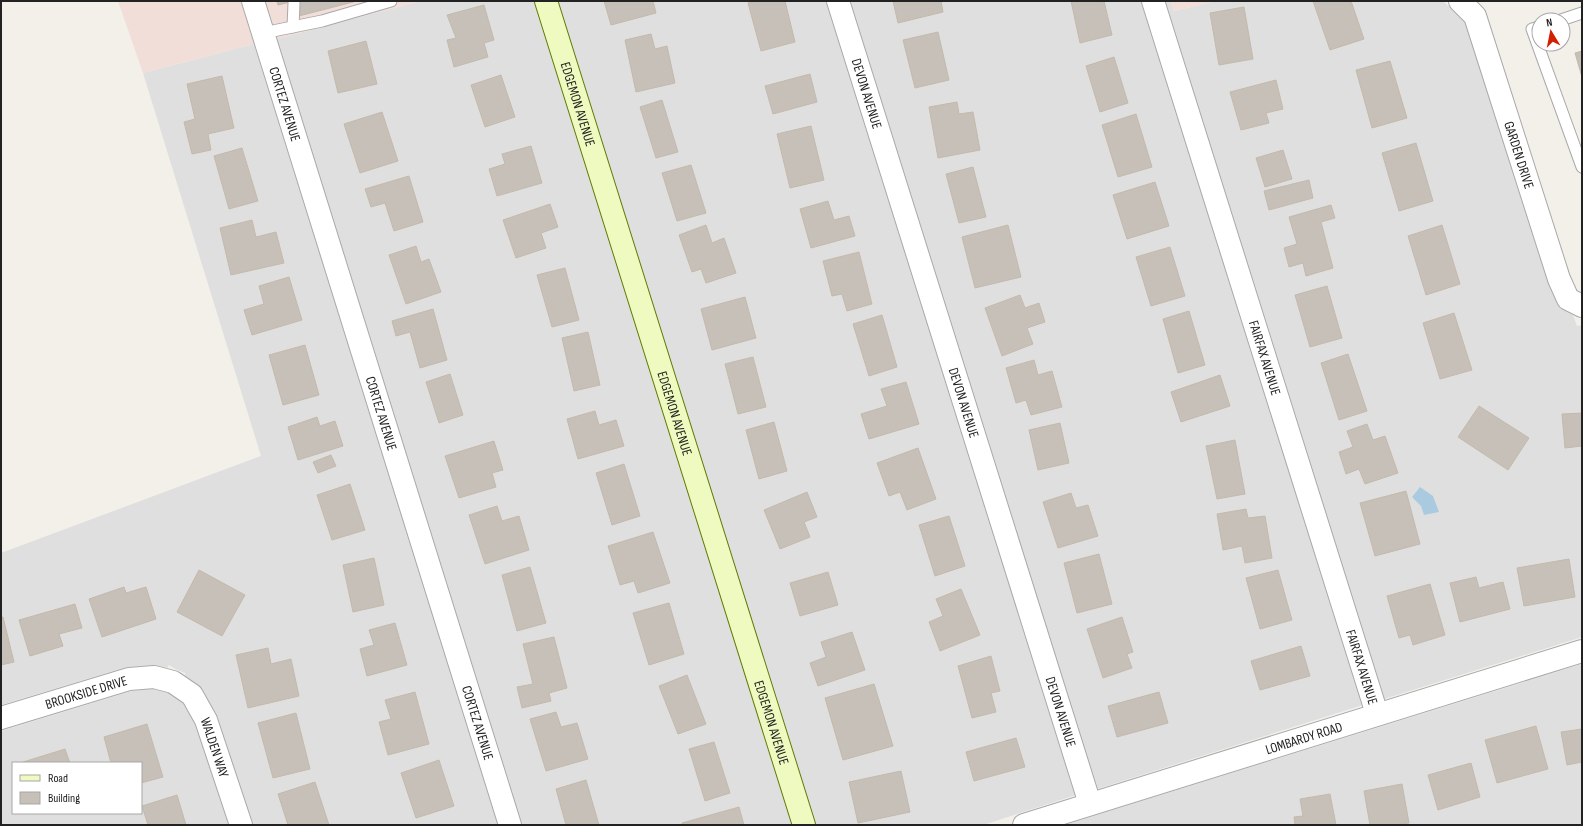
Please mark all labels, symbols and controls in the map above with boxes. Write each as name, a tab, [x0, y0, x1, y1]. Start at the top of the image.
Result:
north arrow	[1531, 12, 1571, 52]
text: N	[1545, 16, 1553, 30]
street label: DEVON AVENUE	[848, 56, 886, 131]
street label: EDGEMON AVENUE	[557, 60, 600, 149]
street label: CORTEZ AVENUE	[266, 65, 305, 144]
street label: GARDEN DRIVE	[1501, 119, 1538, 191]
street label: FAIRFAX AVENUE	[1245, 318, 1285, 398]
street label: DEVON AVENUE	[945, 365, 983, 440]
street label: EDGEMON AVENUE	[654, 369, 696, 458]
street label: CORTEZ AVENUE	[362, 374, 401, 453]
street label: FAIRFAX AVENUE	[1342, 627, 1382, 707]
street label: BROOKSIDE DRIVE	[43, 672, 129, 713]
street label: DEVON AVENUE	[1042, 675, 1080, 749]
street label: EDGEMON AVENUE	[751, 678, 793, 767]
street label: CORTEZ AVENUE	[459, 683, 498, 762]
street label: WALDEN WAY	[197, 715, 233, 780]
street label: LOMBARDY ROAD	[1263, 718, 1344, 758]
legend	[12, 762, 142, 814]
text: Road	[48, 771, 68, 786]
text: Building	[48, 791, 80, 806]

